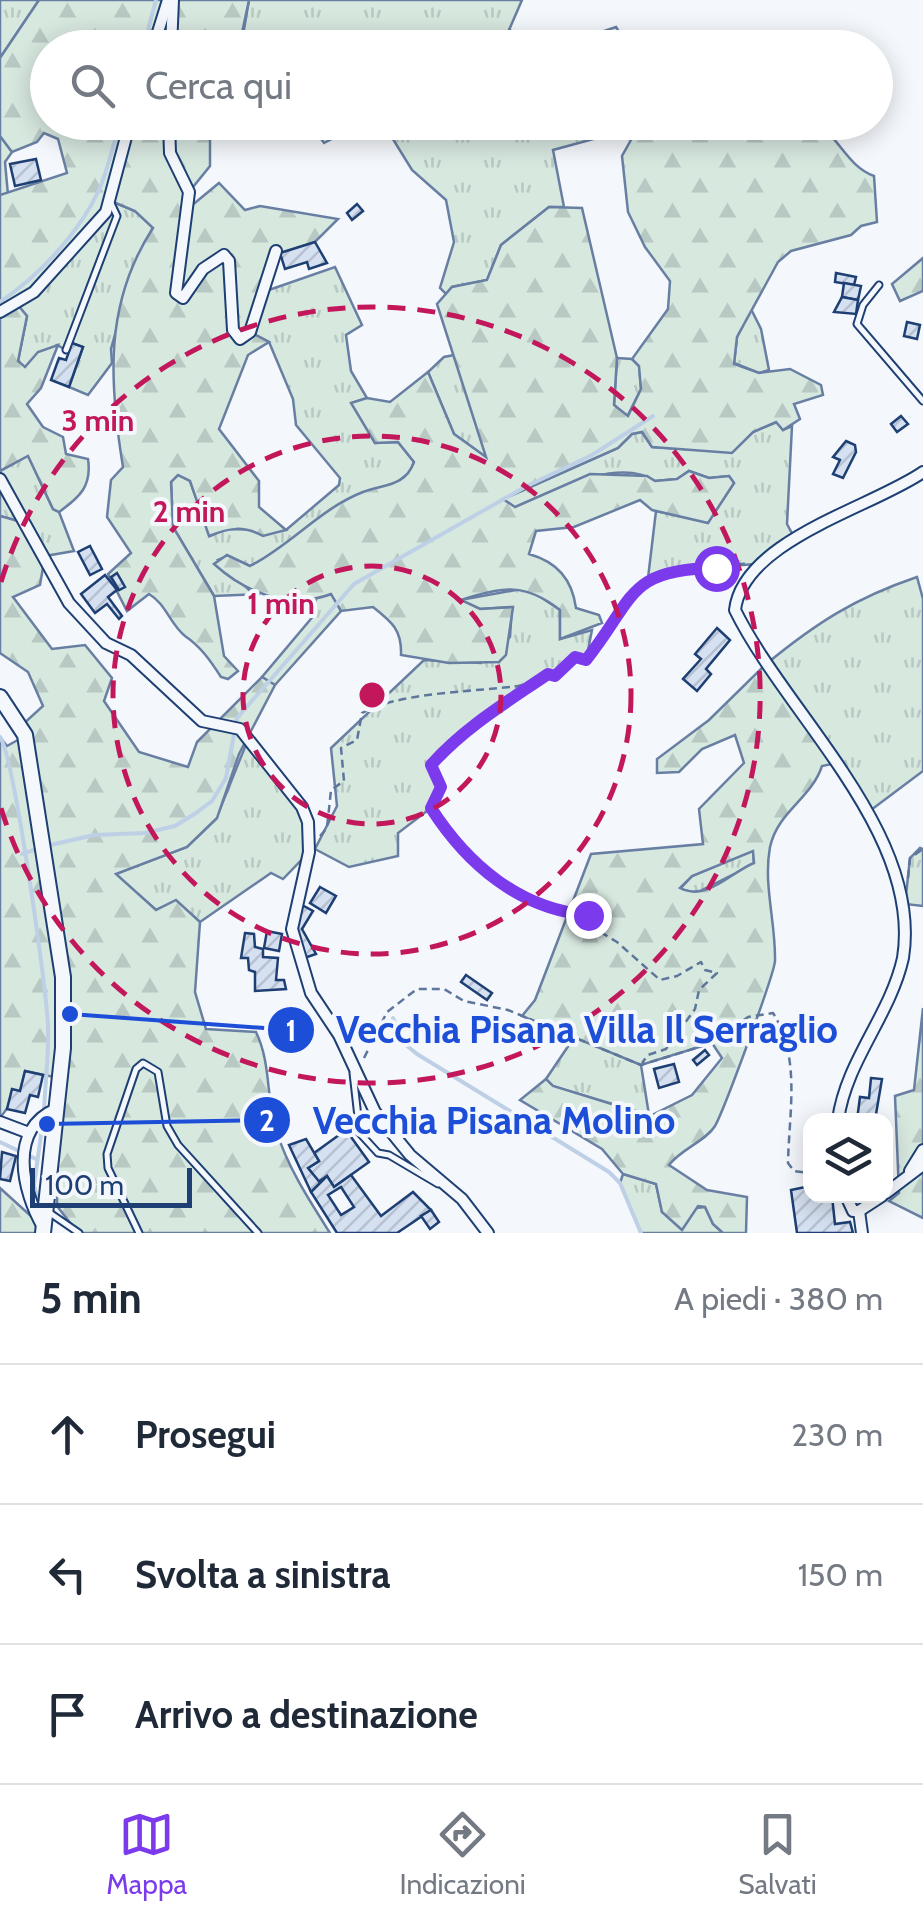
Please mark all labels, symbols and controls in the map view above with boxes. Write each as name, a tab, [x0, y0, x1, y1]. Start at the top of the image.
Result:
search box	[30, 30, 893, 140]
icon: search	[65, 58, 120, 113]
text: Cerca qui	[145, 62, 292, 109]
text: 3 min	[62, 402, 134, 439]
text: 2 min	[153, 493, 225, 530]
route start	[694, 546, 740, 592]
text: 1 min	[247, 585, 315, 622]
centre of rings	[354, 677, 390, 713]
route end	[566, 893, 612, 939]
callout: Vecchia Pisana Villa Il Serraglio	[266, 996, 858, 1064]
text: Vecchia Pisana Villa Il Serraglio	[336, 1006, 838, 1053]
text: 1	[285, 1012, 297, 1049]
callout: Vecchia Pisana Molino	[242, 1086, 695, 1154]
text: Vecchia Pisana Molino	[313, 1097, 675, 1144]
text: 2	[259, 1102, 275, 1139]
map controls	[803, 1113, 893, 1203]
button: layers	[803, 1113, 893, 1203]
scale bar	[30, 1163, 192, 1208]
text: 100 m	[45, 1168, 124, 1202]
text: 5 min	[40, 1272, 142, 1324]
text: A piedi · 380 m	[674, 1279, 883, 1318]
icon: ahead	[40, 1407, 95, 1462]
text: Prosegui	[135, 1411, 276, 1458]
text: 230 m	[791, 1415, 883, 1454]
icon: left	[40, 1547, 95, 1602]
text: Svolta a sinistra	[135, 1551, 390, 1598]
text: 150 m	[798, 1555, 883, 1594]
icon: arrive	[40, 1687, 95, 1742]
text: Arrivo a destinazione	[135, 1691, 478, 1738]
tab: Mappa	[106, 1807, 187, 1901]
tab: Indicazioni	[400, 1807, 526, 1901]
tab: Salvati	[738, 1807, 817, 1901]

